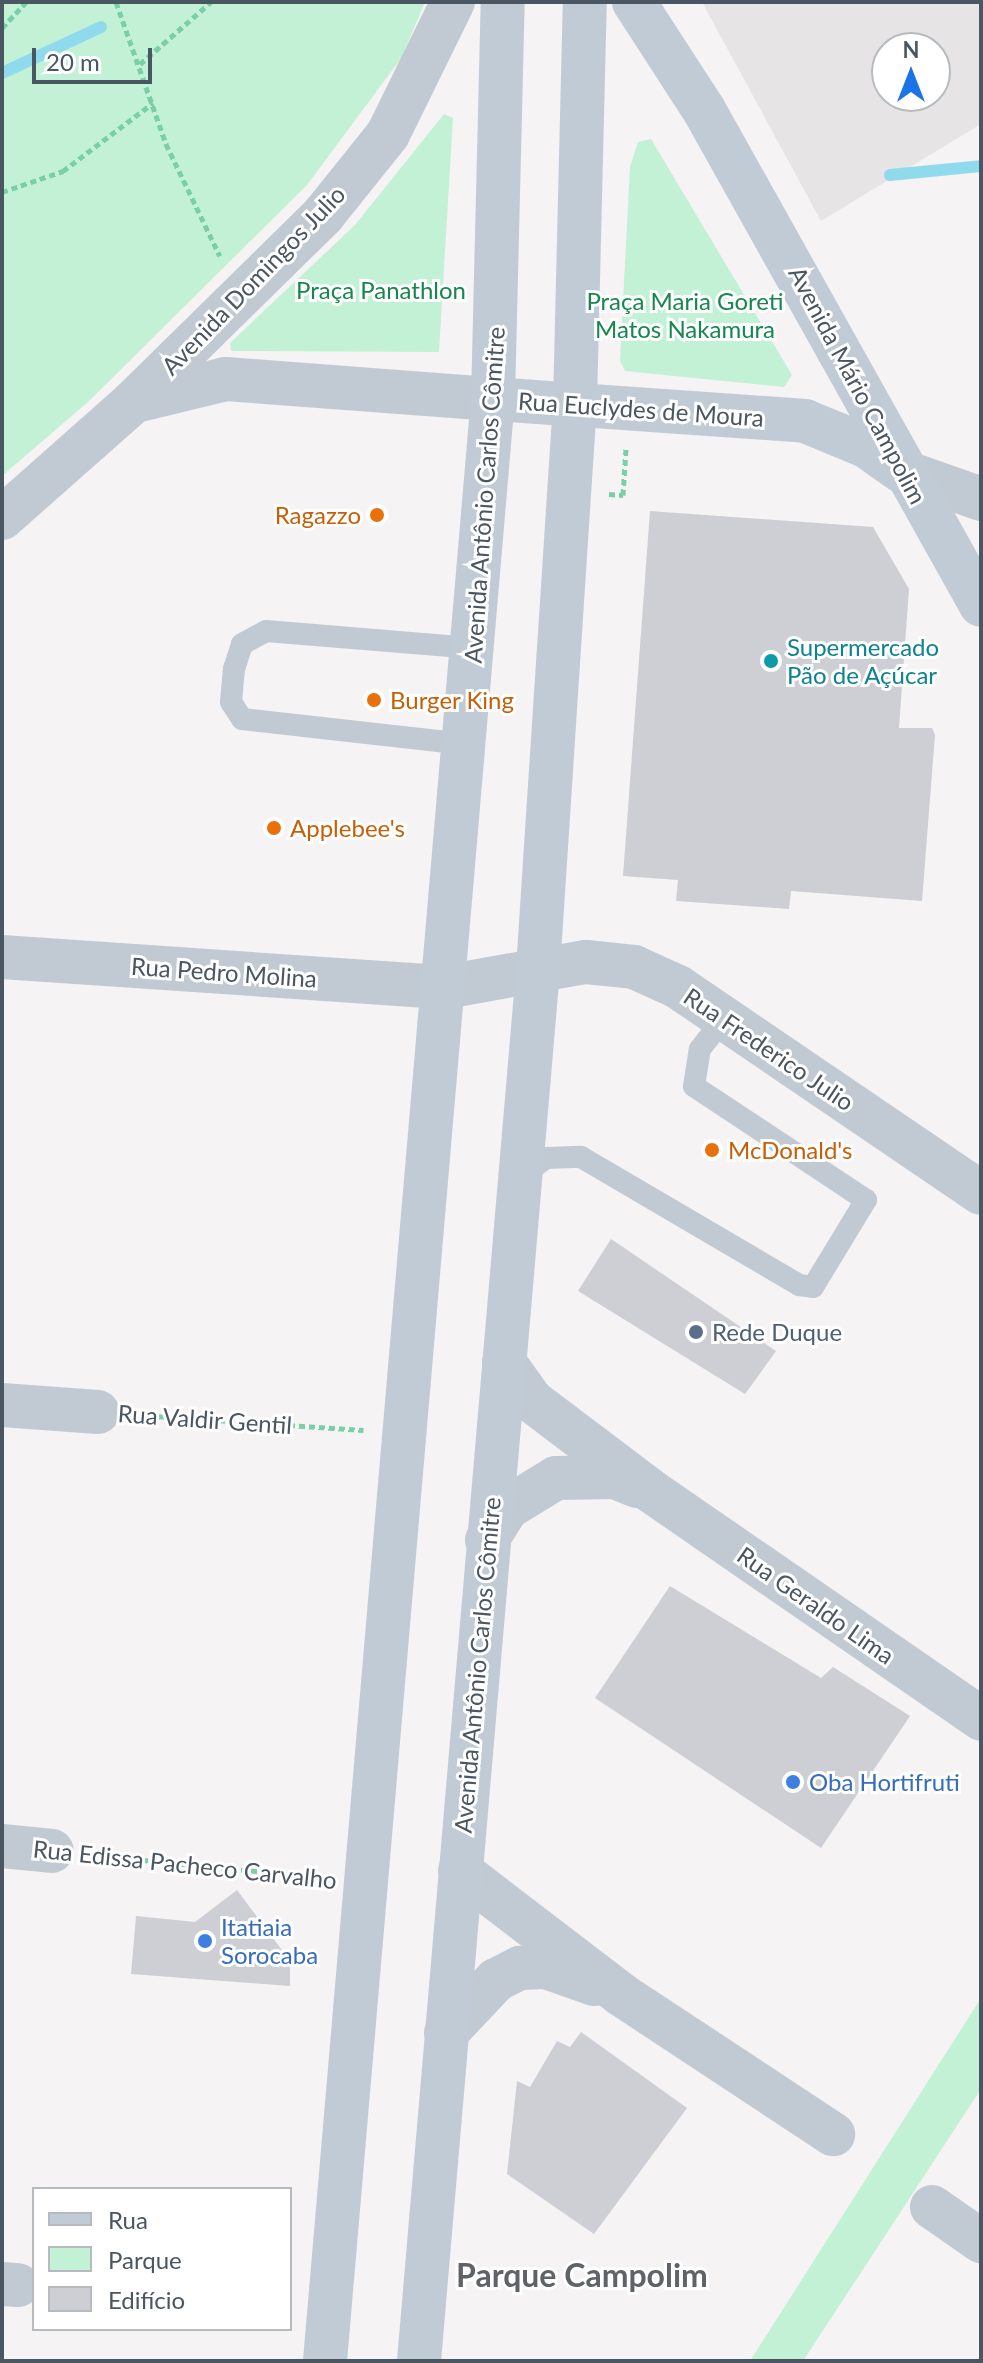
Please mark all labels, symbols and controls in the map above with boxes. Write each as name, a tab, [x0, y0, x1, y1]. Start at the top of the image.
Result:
scale bar	[36, 32, 156, 82]
north arrow	[871, 32, 951, 112]
text: N	[903, 36, 919, 63]
text: 20 m	[46, 47, 100, 76]
street label: Avenida Domingos Julio	[155, 179, 351, 381]
street label: Avenida Mário Campolim	[783, 261, 933, 509]
park label: Praça Panathlon	[296, 276, 466, 304]
park label: Praça Maria Goreti Matos Nakamura	[586, 287, 784, 343]
street label: Avenida Antônio Carlos Cômitre	[458, 325, 510, 665]
street label: Rua Euclydes de Moura	[517, 386, 765, 432]
place label: Ragazzo	[275, 501, 361, 529]
marker: Ragazzo	[368, 506, 386, 524]
place label: Supermercado Pão de Açúcar	[787, 633, 939, 689]
marker: Supermercado Pão de Açúcar	[762, 652, 780, 670]
place label: Burger King	[390, 686, 514, 714]
marker: Burger King	[365, 691, 383, 709]
place label: Applebee's	[290, 814, 405, 842]
marker: Applebee's	[265, 819, 283, 837]
street label: Rua Pedro Molina	[130, 951, 318, 993]
street label: Rua Frederico Julio	[678, 981, 860, 1117]
place label: McDonald's	[728, 1136, 852, 1164]
marker: McDonald's	[703, 1141, 721, 1159]
place label: Rede Duque	[712, 1318, 842, 1346]
marker: Rede Duque	[687, 1323, 705, 1341]
street label: Rua Valdir Gentil	[116, 1399, 294, 1439]
street label: Avenida Antônio Carlos Cômitre	[448, 1495, 506, 1835]
street label: Rua Geraldo Lima	[732, 1540, 900, 1670]
place label: Oba Hortifruti	[809, 1768, 960, 1796]
marker: Oba Hortifruti	[784, 1773, 802, 1791]
street label: Rua Edissa Pacheco Carvalho	[32, 1834, 338, 1894]
place label: Itatiaia Sorocaba	[221, 1913, 318, 1969]
marker: Itatiaia Sorocaba	[196, 1932, 214, 1950]
legend	[32, 2187, 292, 2331]
text: Rua	[108, 2205, 148, 2234]
text: Parque	[108, 2245, 182, 2274]
district label: Parque Campolim	[456, 2256, 708, 2294]
text: Edifício	[108, 2285, 185, 2314]

